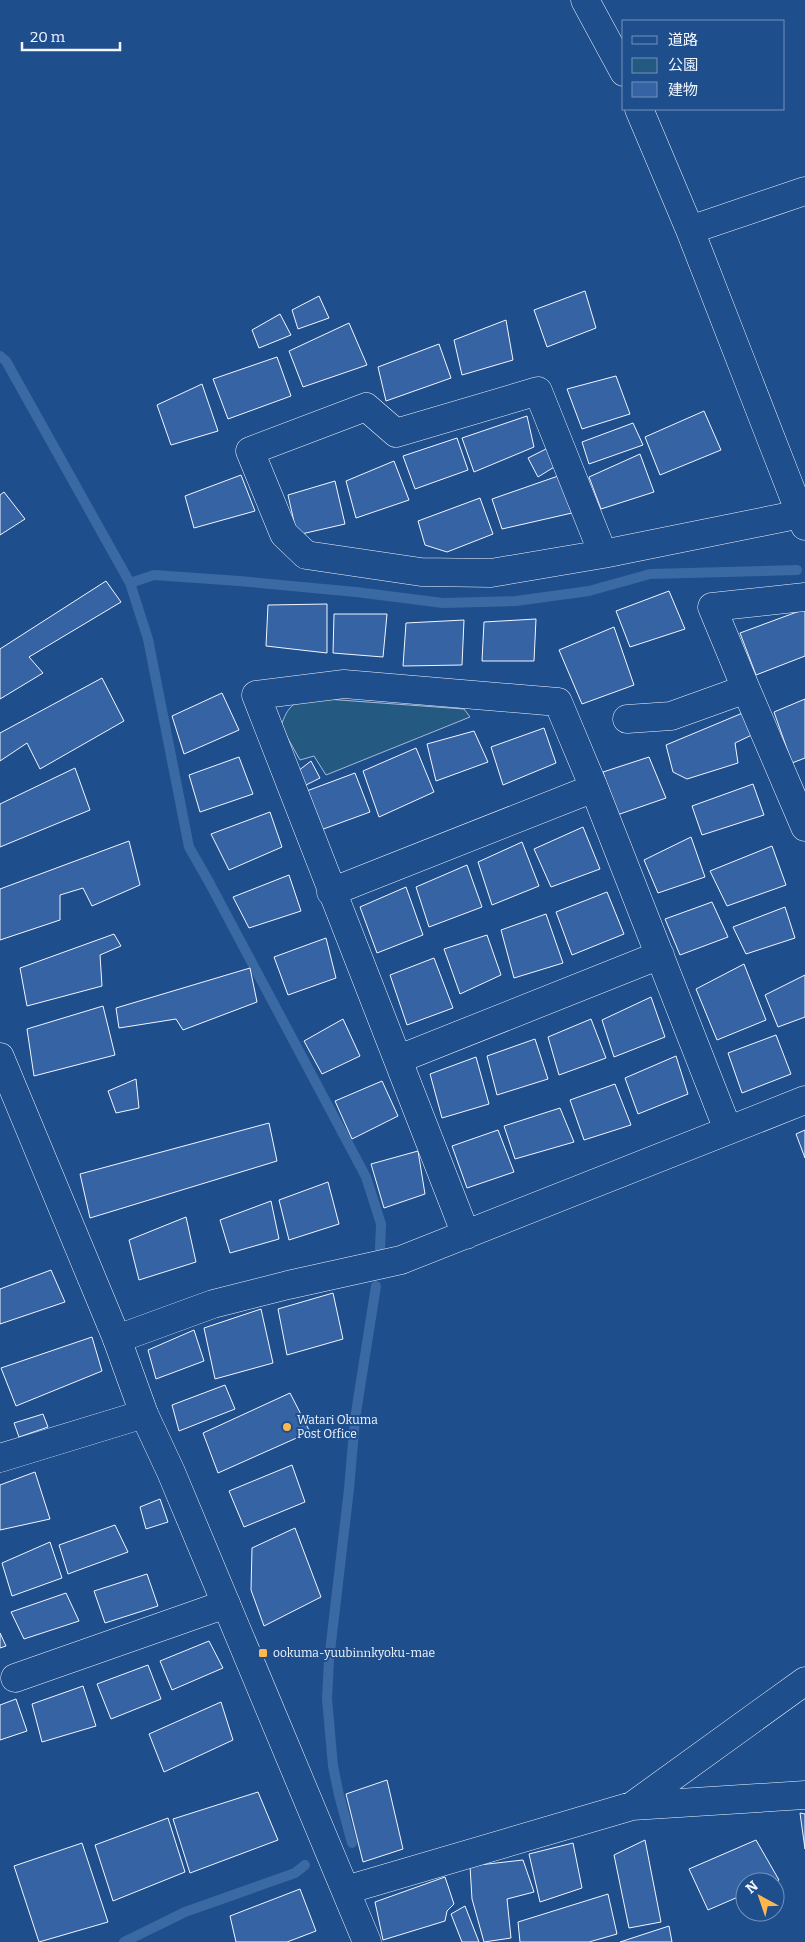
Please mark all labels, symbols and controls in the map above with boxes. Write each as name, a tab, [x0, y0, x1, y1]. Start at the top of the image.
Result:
scale bar	[22, 20, 120, 52]
legend	[622, 20, 785, 110]
text: 20 m	[30, 28, 66, 46]
text: 道路	[668, 31, 698, 49]
text: 公園	[668, 56, 698, 74]
text: 建物	[668, 81, 698, 99]
place label: Watari Okuma Post Office	[297, 1413, 378, 1441]
marker: Watari Okuma Post Office	[281, 1421, 293, 1433]
place label: ookuma-yuubinnkyoku-mae	[273, 1646, 435, 1660]
marker: ookuma-yuubinnkyoku-mae	[257, 1647, 269, 1659]
north arrow	[735, 1872, 785, 1922]
text: N	[742, 1877, 762, 1897]

